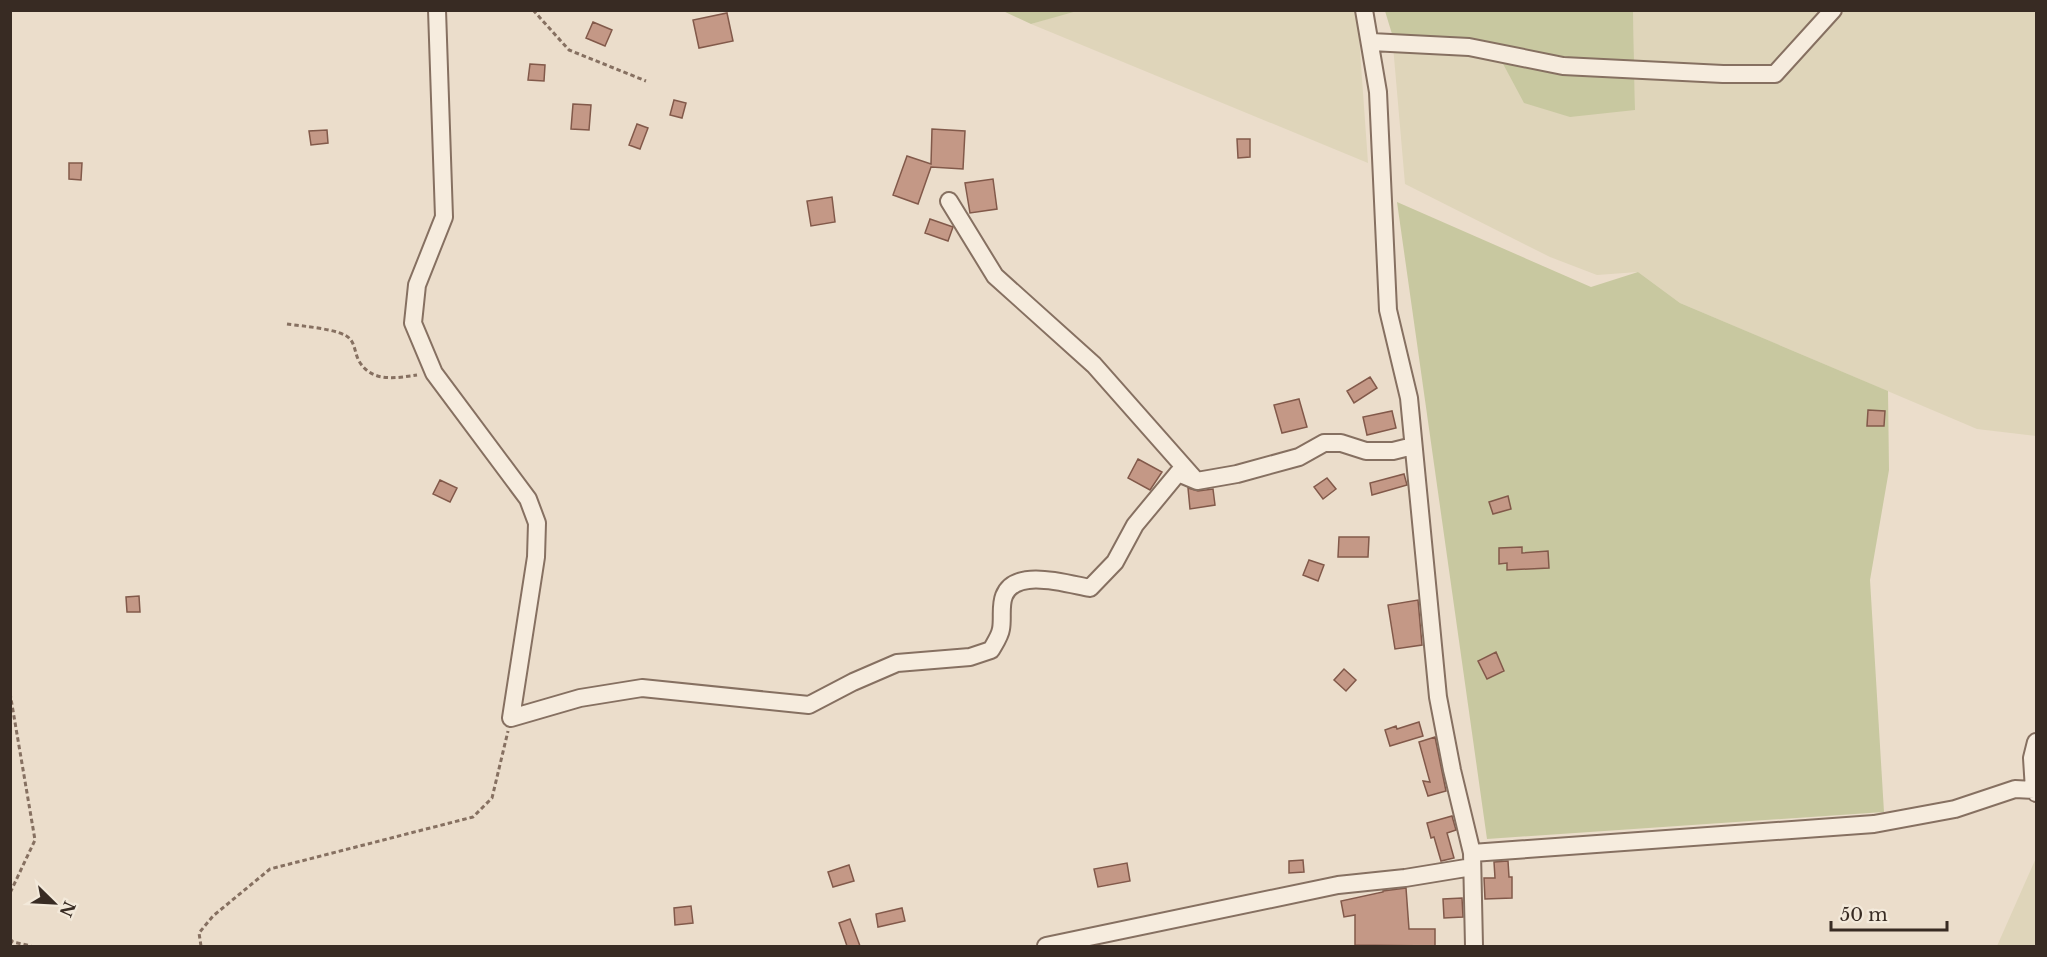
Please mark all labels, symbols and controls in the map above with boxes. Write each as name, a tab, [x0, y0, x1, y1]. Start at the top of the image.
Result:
north arrow	[24, 873, 84, 933]
scale bar	[1831, 894, 1946, 932]
text: N	[56, 898, 80, 920]
text: 50 m	[1840, 904, 1888, 926]

